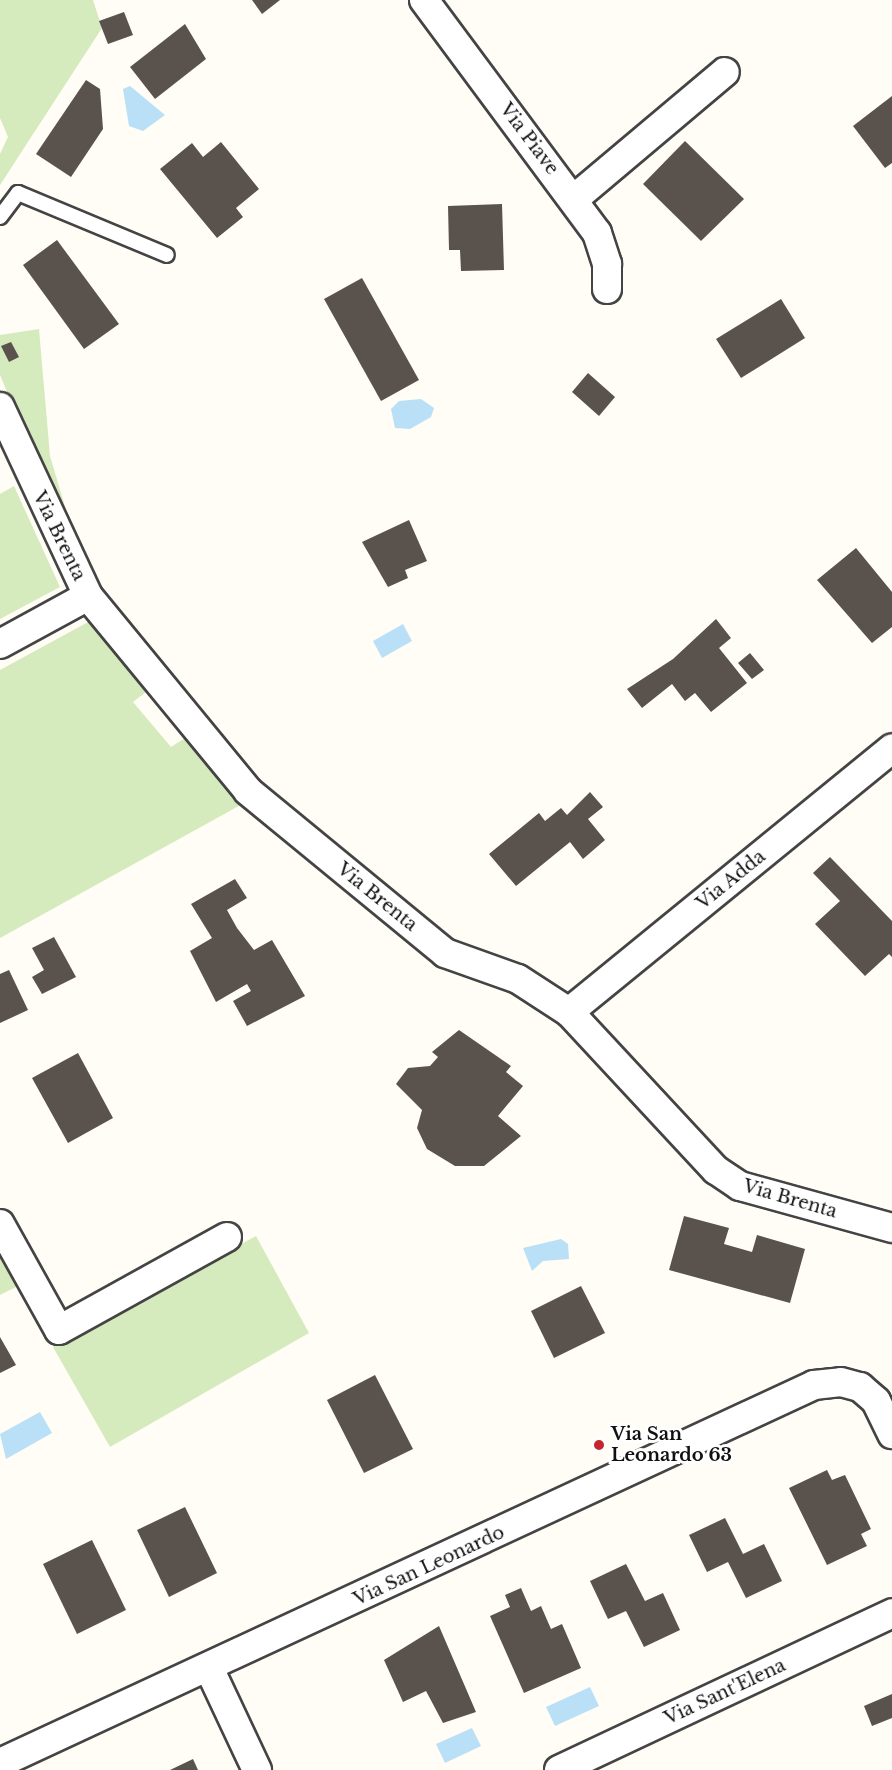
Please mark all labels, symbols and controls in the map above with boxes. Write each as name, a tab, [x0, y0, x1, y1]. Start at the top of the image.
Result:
street label: Via Piave	[495, 99, 563, 179]
street label: Via Brenta	[28, 488, 90, 584]
street label: Via Adda	[692, 845, 770, 915]
street label: Via Brenta	[333, 858, 421, 936]
street label: Via Brenta	[740, 1175, 840, 1223]
place label: Via San Leonardo 63	[611, 1424, 732, 1466]
marker: Via San Leonardo 63	[592, 1438, 606, 1452]
street label: Via San Leonardo	[350, 1522, 508, 1610]
street label: Via Sant'Elena	[661, 1654, 789, 1730]

